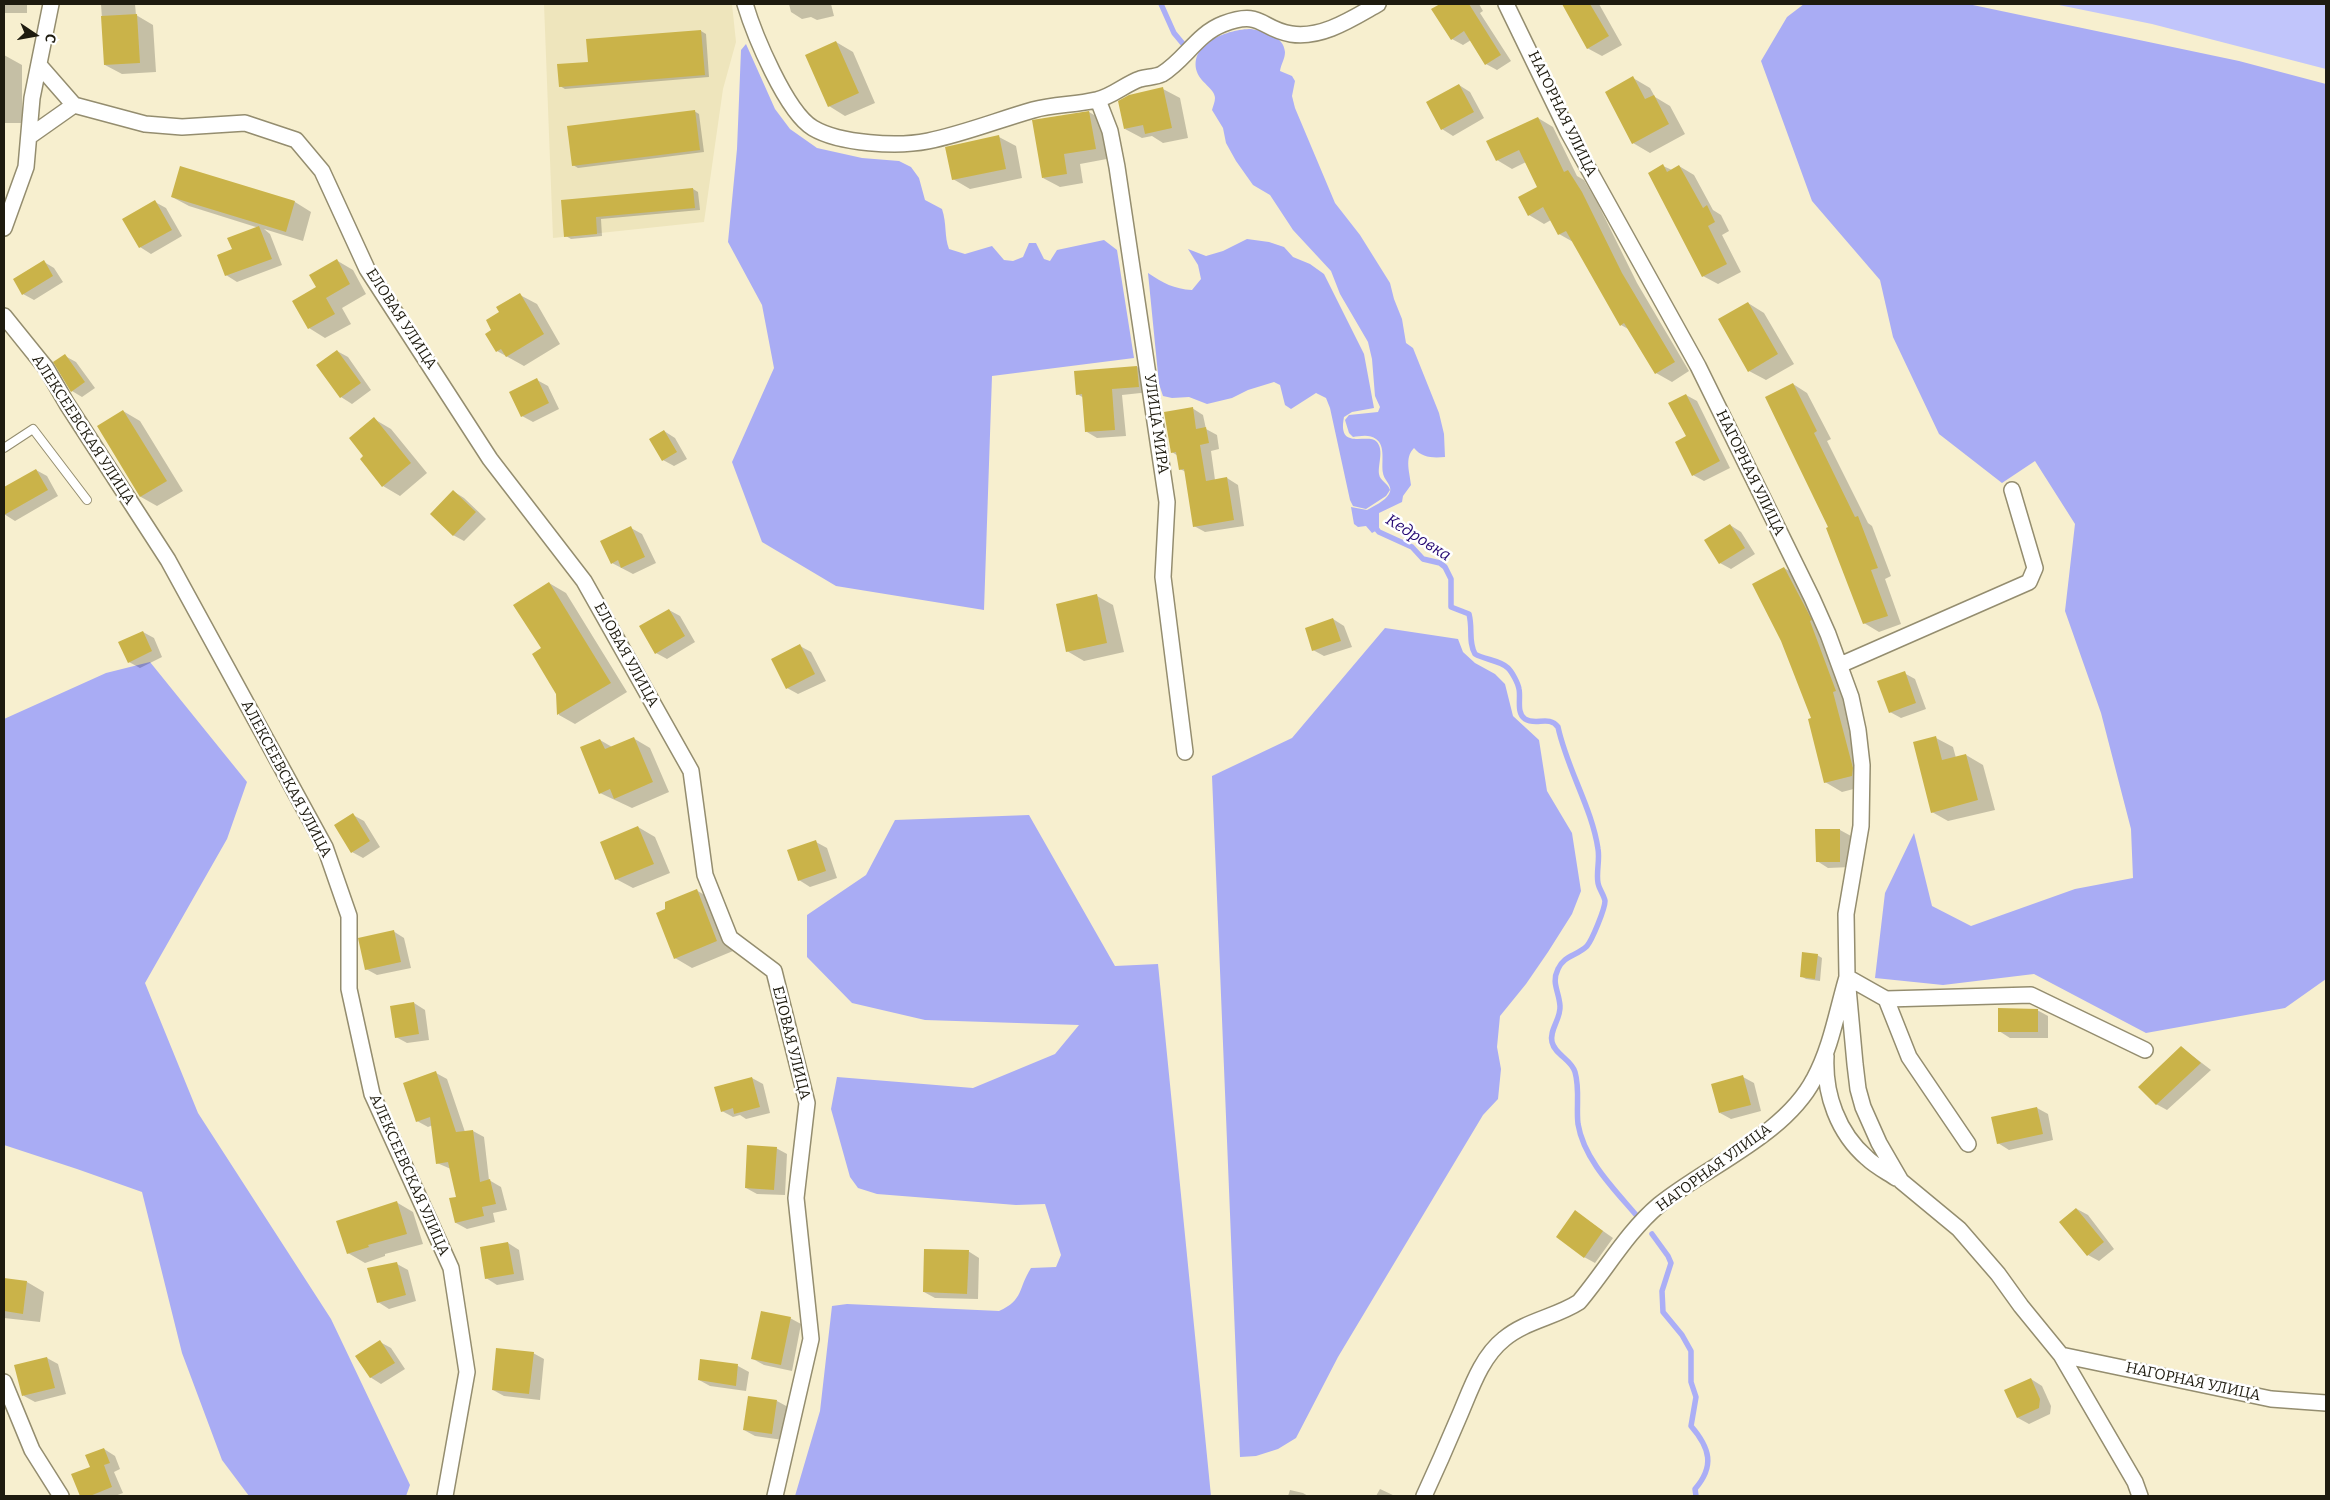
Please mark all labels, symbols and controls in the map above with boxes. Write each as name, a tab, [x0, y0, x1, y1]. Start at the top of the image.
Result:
north arrow	[10, 10, 60, 60]
text: С	[41, 32, 59, 44]
street label: НАГОРНАЯ УЛИЦА	[1524, 48, 1600, 180]
street label: ЕЛОВАЯ УЛИЦА	[362, 265, 440, 373]
street label: АЛЕКСЕЕВСКАЯ УЛИЦА	[28, 352, 138, 508]
street label: УЛИЦА МИРА	[1140, 373, 1172, 475]
street label: НАГОРНАЯ УЛИЦА	[1712, 407, 1788, 539]
water label: Кедровка	[1382, 511, 1454, 565]
street label: ЕЛОВАЯ УЛИЦА	[590, 600, 662, 710]
street label: АЛЕКСЕЕВСКАЯ УЛИЦА	[237, 697, 335, 861]
street label: ЕЛОВАЯ УЛИЦА	[768, 984, 814, 1102]
street label: АЛЕКСЕЕВСКАЯ УЛИЦА	[365, 1091, 453, 1259]
street label: НАГОРНАЯ УЛИЦА	[1653, 1120, 1775, 1216]
street label: НАГОРНАЯ УЛИЦА	[2124, 1359, 2262, 1405]

